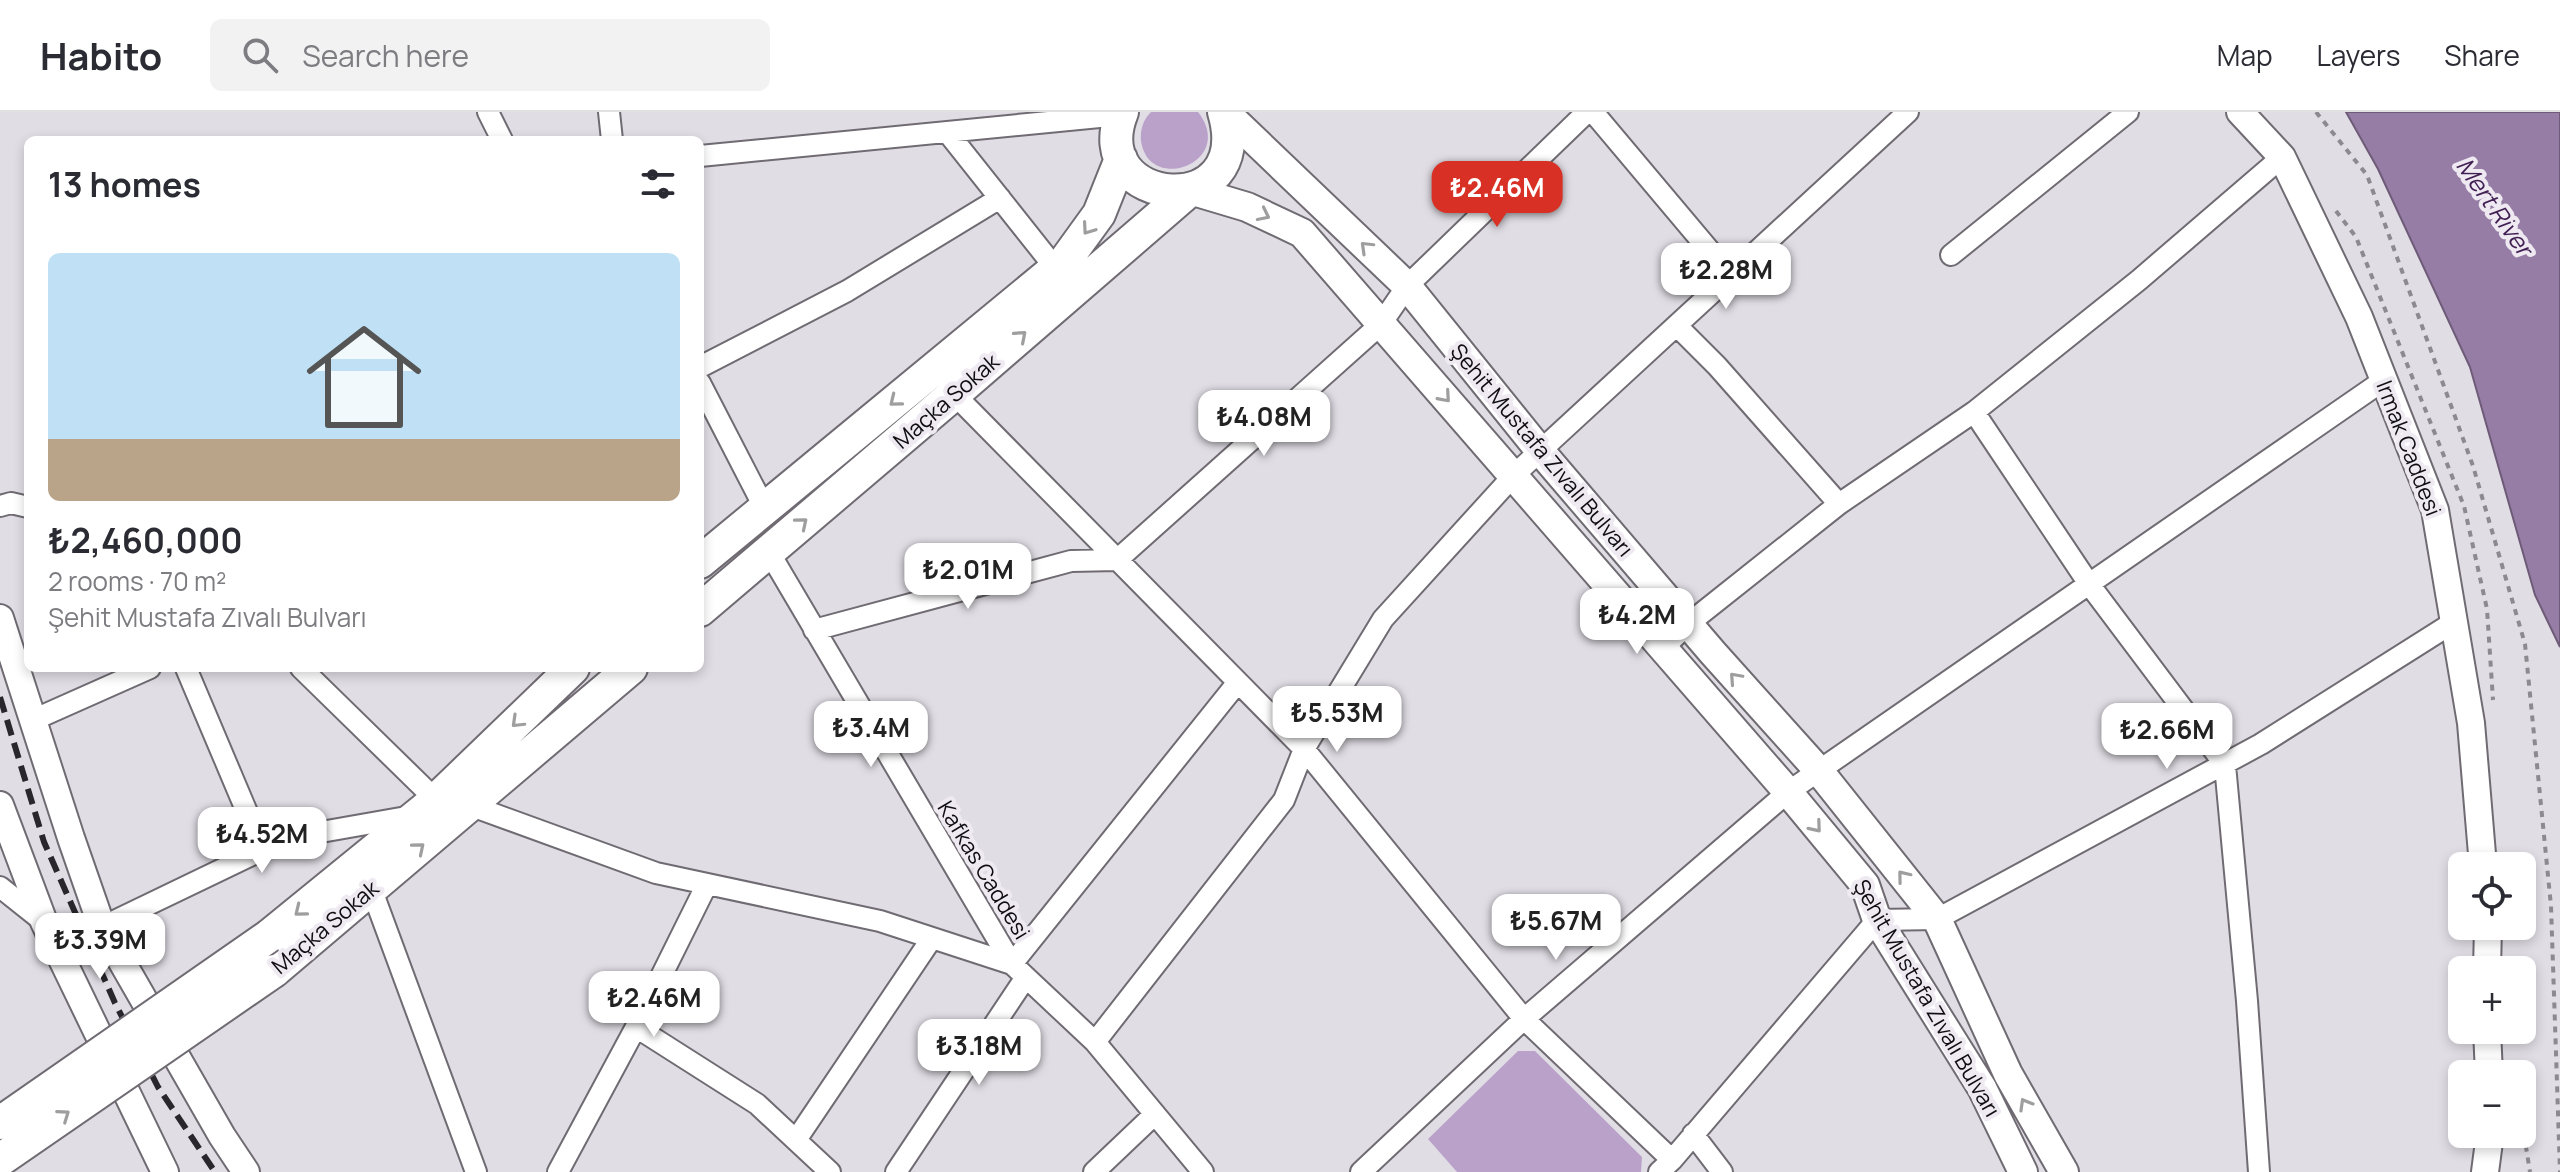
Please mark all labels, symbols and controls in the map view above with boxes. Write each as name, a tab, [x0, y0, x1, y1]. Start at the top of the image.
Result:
search box	[210, 19, 770, 91]
text: Habito	[40, 29, 162, 81]
icon: search	[238, 33, 282, 77]
text: Search here	[302, 35, 469, 76]
text: Map	[2217, 36, 2273, 74]
text: Layers	[2317, 36, 2400, 74]
text: Share	[2444, 36, 2520, 74]
water label: Mert River	[2449, 151, 2543, 264]
text: 13 homes	[48, 161, 201, 207]
pin: ₺2.46M	[1432, 161, 1562, 229]
icon: filters	[636, 162, 680, 206]
text: ₺2.46M	[1450, 169, 1544, 205]
one-way arrow	[1255, 205, 1270, 220]
one-way arrow	[1083, 220, 1098, 234]
one-way arrow	[1361, 241, 1375, 256]
pin: ₺2.28M	[1661, 243, 1791, 311]
text: ₺2.28M	[1679, 251, 1773, 287]
icon: home	[292, 305, 436, 449]
one-way arrow	[1012, 331, 1027, 346]
street label: Şehit Mustafa Zıvalı Bulvarı	[1444, 337, 1640, 563]
street label: Maçka Sokak	[887, 346, 1006, 455]
street label: Irmak Caddesi	[2369, 376, 2449, 520]
one-way arrow	[1435, 387, 1450, 402]
pin: ₺4.08M	[1199, 390, 1329, 458]
one-way arrow	[890, 391, 904, 406]
text: ₺4.08M	[1216, 398, 1312, 434]
text: ₺2,460,000	[48, 517, 243, 563]
one-way arrow	[793, 518, 808, 533]
pin: ₺2.01M	[903, 543, 1033, 611]
text: ₺2.01M	[922, 551, 1014, 587]
text: 2 rooms · 70 m²	[48, 563, 226, 599]
pin: ₺4.2M	[1581, 588, 1693, 656]
text: ₺4.2M	[1598, 596, 1676, 632]
text: Şehit Mustafa Zıvalı Bulvarı	[48, 599, 367, 635]
one-way arrow	[1730, 672, 1745, 687]
pin: ₺5.53M	[1272, 686, 1402, 754]
text: ₺5.53M	[1291, 694, 1383, 730]
pin: ₺3.4M	[815, 701, 927, 769]
pin: ₺2.66M	[2102, 703, 2232, 771]
text: ₺3.4M	[832, 709, 910, 745]
text: ₺2.66M	[2119, 711, 2215, 747]
one-way arrow	[512, 713, 526, 727]
street label: Kafkas Caddesi	[931, 795, 1037, 945]
pin: ₺4.52M	[197, 807, 327, 875]
text: ₺4.52M	[216, 815, 308, 851]
one-way arrow	[1807, 817, 1821, 832]
one-way arrow	[409, 843, 424, 858]
map controls	[2448, 852, 2536, 1148]
button: locate	[2448, 852, 2536, 940]
one-way arrow	[1898, 870, 1912, 885]
street label: Maçka Sokak	[265, 873, 386, 981]
street label: Şehit Mustafa Zıvalı Bulvarı	[1847, 874, 2007, 1122]
pin: ₺5.67M	[1491, 894, 1621, 962]
one-way arrow	[294, 901, 309, 915]
text: ₺5.67M	[1510, 902, 1602, 938]
pin: ₺3.39M	[35, 913, 165, 981]
text: ₺3.39M	[53, 921, 147, 957]
button: +	[2448, 956, 2536, 1044]
pin: ₺2.46M	[589, 971, 719, 1039]
text: ₺2.46M	[607, 979, 701, 1015]
pin: ₺3.18M	[914, 1019, 1044, 1087]
text: ₺3.18M	[936, 1027, 1022, 1063]
button: −	[2448, 1060, 2536, 1148]
one-way arrow	[2019, 1098, 2035, 1113]
one-way arrow	[56, 1110, 70, 1125]

